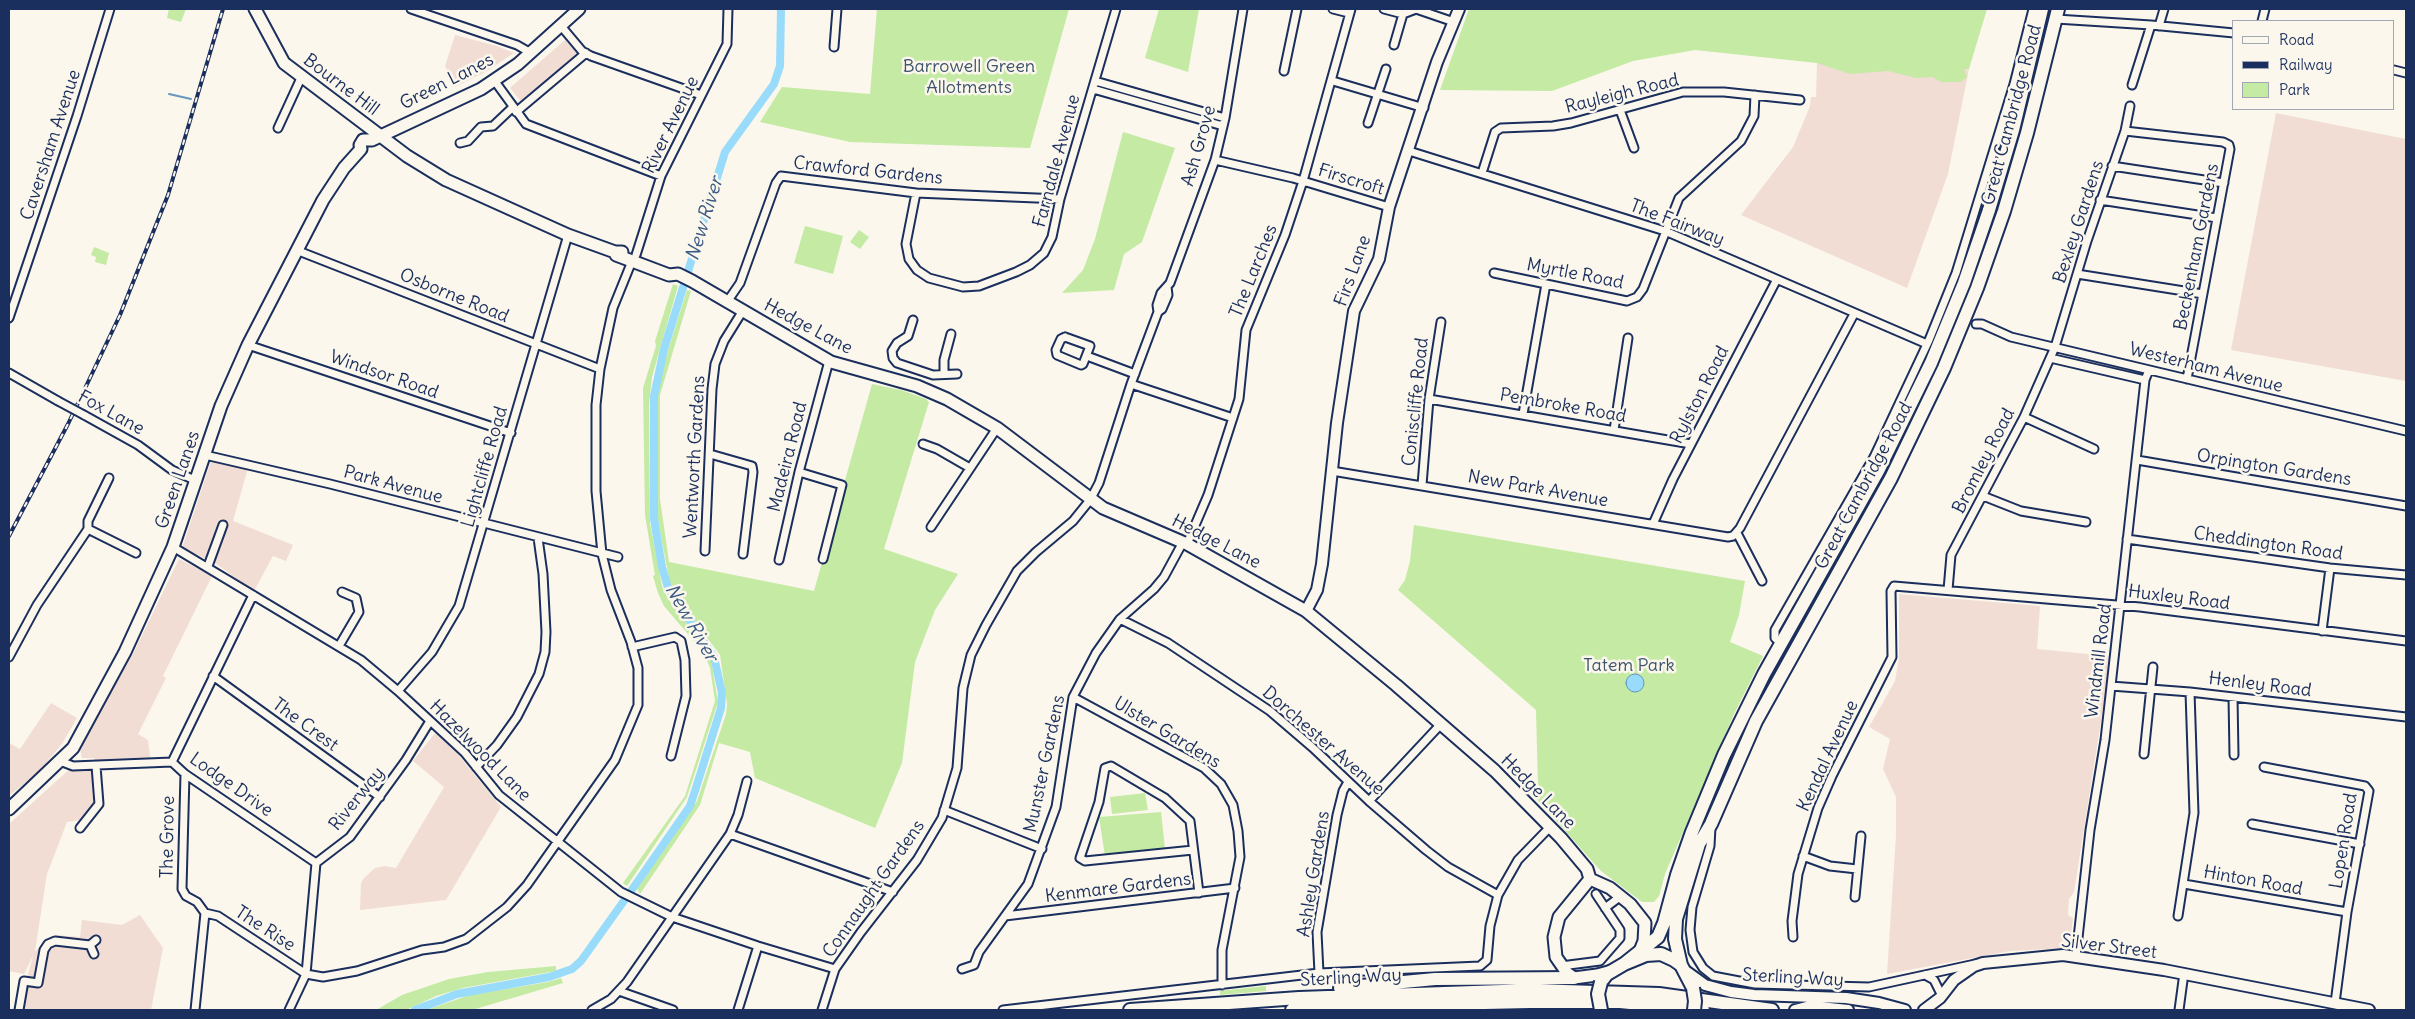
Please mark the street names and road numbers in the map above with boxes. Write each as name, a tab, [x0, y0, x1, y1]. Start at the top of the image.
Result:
street label: Great Cambridge Road	[1977, 22, 2047, 208]
street label: Green Lanes	[397, 49, 497, 115]
street label: Bourne Hill	[299, 50, 383, 120]
street label: Caversham Avenue	[16, 67, 86, 223]
street label: Rayleigh Road	[1563, 69, 1681, 119]
street label: River Avenue	[638, 73, 704, 177]
street label: Farndale Avenue	[1029, 92, 1085, 230]
street label: Ash Grove	[1177, 103, 1221, 189]
street label: Crawford Gardens	[792, 152, 944, 190]
street label: Bexley Gardens	[2049, 158, 2109, 286]
street label: Firscroft	[1315, 160, 1387, 200]
street label: Beckenham Gardens	[2170, 162, 2224, 332]
street label: The Fairway	[1627, 195, 1727, 251]
street label: The Larches	[1226, 221, 1282, 321]
street label: Firs Lane	[1330, 232, 1376, 310]
street label: Myrtle Road	[1525, 254, 1625, 294]
street label: Osborne Road	[396, 264, 512, 328]
street label: Hedge Lane	[760, 295, 856, 359]
street label: Coniscliffe Road	[1399, 337, 1433, 467]
street label: Westerham Avenue	[2127, 338, 2285, 398]
street label: Rylston Road	[1666, 342, 1734, 448]
street label: Windsor Road	[327, 346, 441, 404]
street label: Wentworth Gardens	[680, 375, 710, 539]
street label: Pembroke Road	[1498, 384, 1628, 428]
street label: Fox Lane	[74, 386, 148, 440]
street label: Great Cambridge Road	[1811, 399, 1917, 573]
street label: Madeira Road	[764, 400, 812, 514]
street label: Lightcliffe Road	[457, 404, 513, 530]
street label: Bromley Road	[1948, 405, 2020, 517]
street label: Green Lanes	[151, 428, 205, 532]
street label: Orpington Gardens	[2195, 445, 2353, 491]
street label: Park Avenue	[341, 461, 445, 509]
street label: New Park Avenue	[1466, 466, 1610, 512]
street label: Hedge Lane	[1168, 510, 1264, 574]
street label: Cheddington Road	[2192, 523, 2344, 565]
street label: Huxley Road	[2127, 581, 2231, 615]
street label: Windmill Road	[2081, 602, 2117, 720]
street label: Henley Road	[2207, 668, 2313, 702]
street label: Dorchester Avenue	[1257, 682, 1389, 800]
street label: Munster Gardens	[1020, 693, 1070, 835]
street label: Ulster Gardens	[1110, 693, 1224, 773]
street label: The Crest	[268, 694, 342, 756]
street label: Hazelwood Lane	[425, 696, 535, 806]
street label: Kendal Avenue	[1793, 697, 1863, 815]
street label: Lodge Drive	[185, 748, 277, 822]
street label: Hedge Lane	[1496, 750, 1580, 834]
street label: Riverway	[325, 763, 389, 835]
street label: Lopen Road	[2326, 792, 2362, 890]
street label: The Grove	[156, 796, 180, 878]
street label: Ashley Gardens	[1293, 809, 1335, 939]
street label: Connaught Gardens	[818, 816, 930, 962]
street label: Hinton Road	[2202, 862, 2304, 900]
street label: Kenmare Gardens	[1044, 868, 1192, 908]
street label: The Rise	[231, 902, 299, 956]
street label: Silver Street	[2060, 930, 2158, 964]
street label: Sterling Way	[1300, 965, 1402, 991]
street label: Sterling Way	[1742, 965, 1844, 991]

